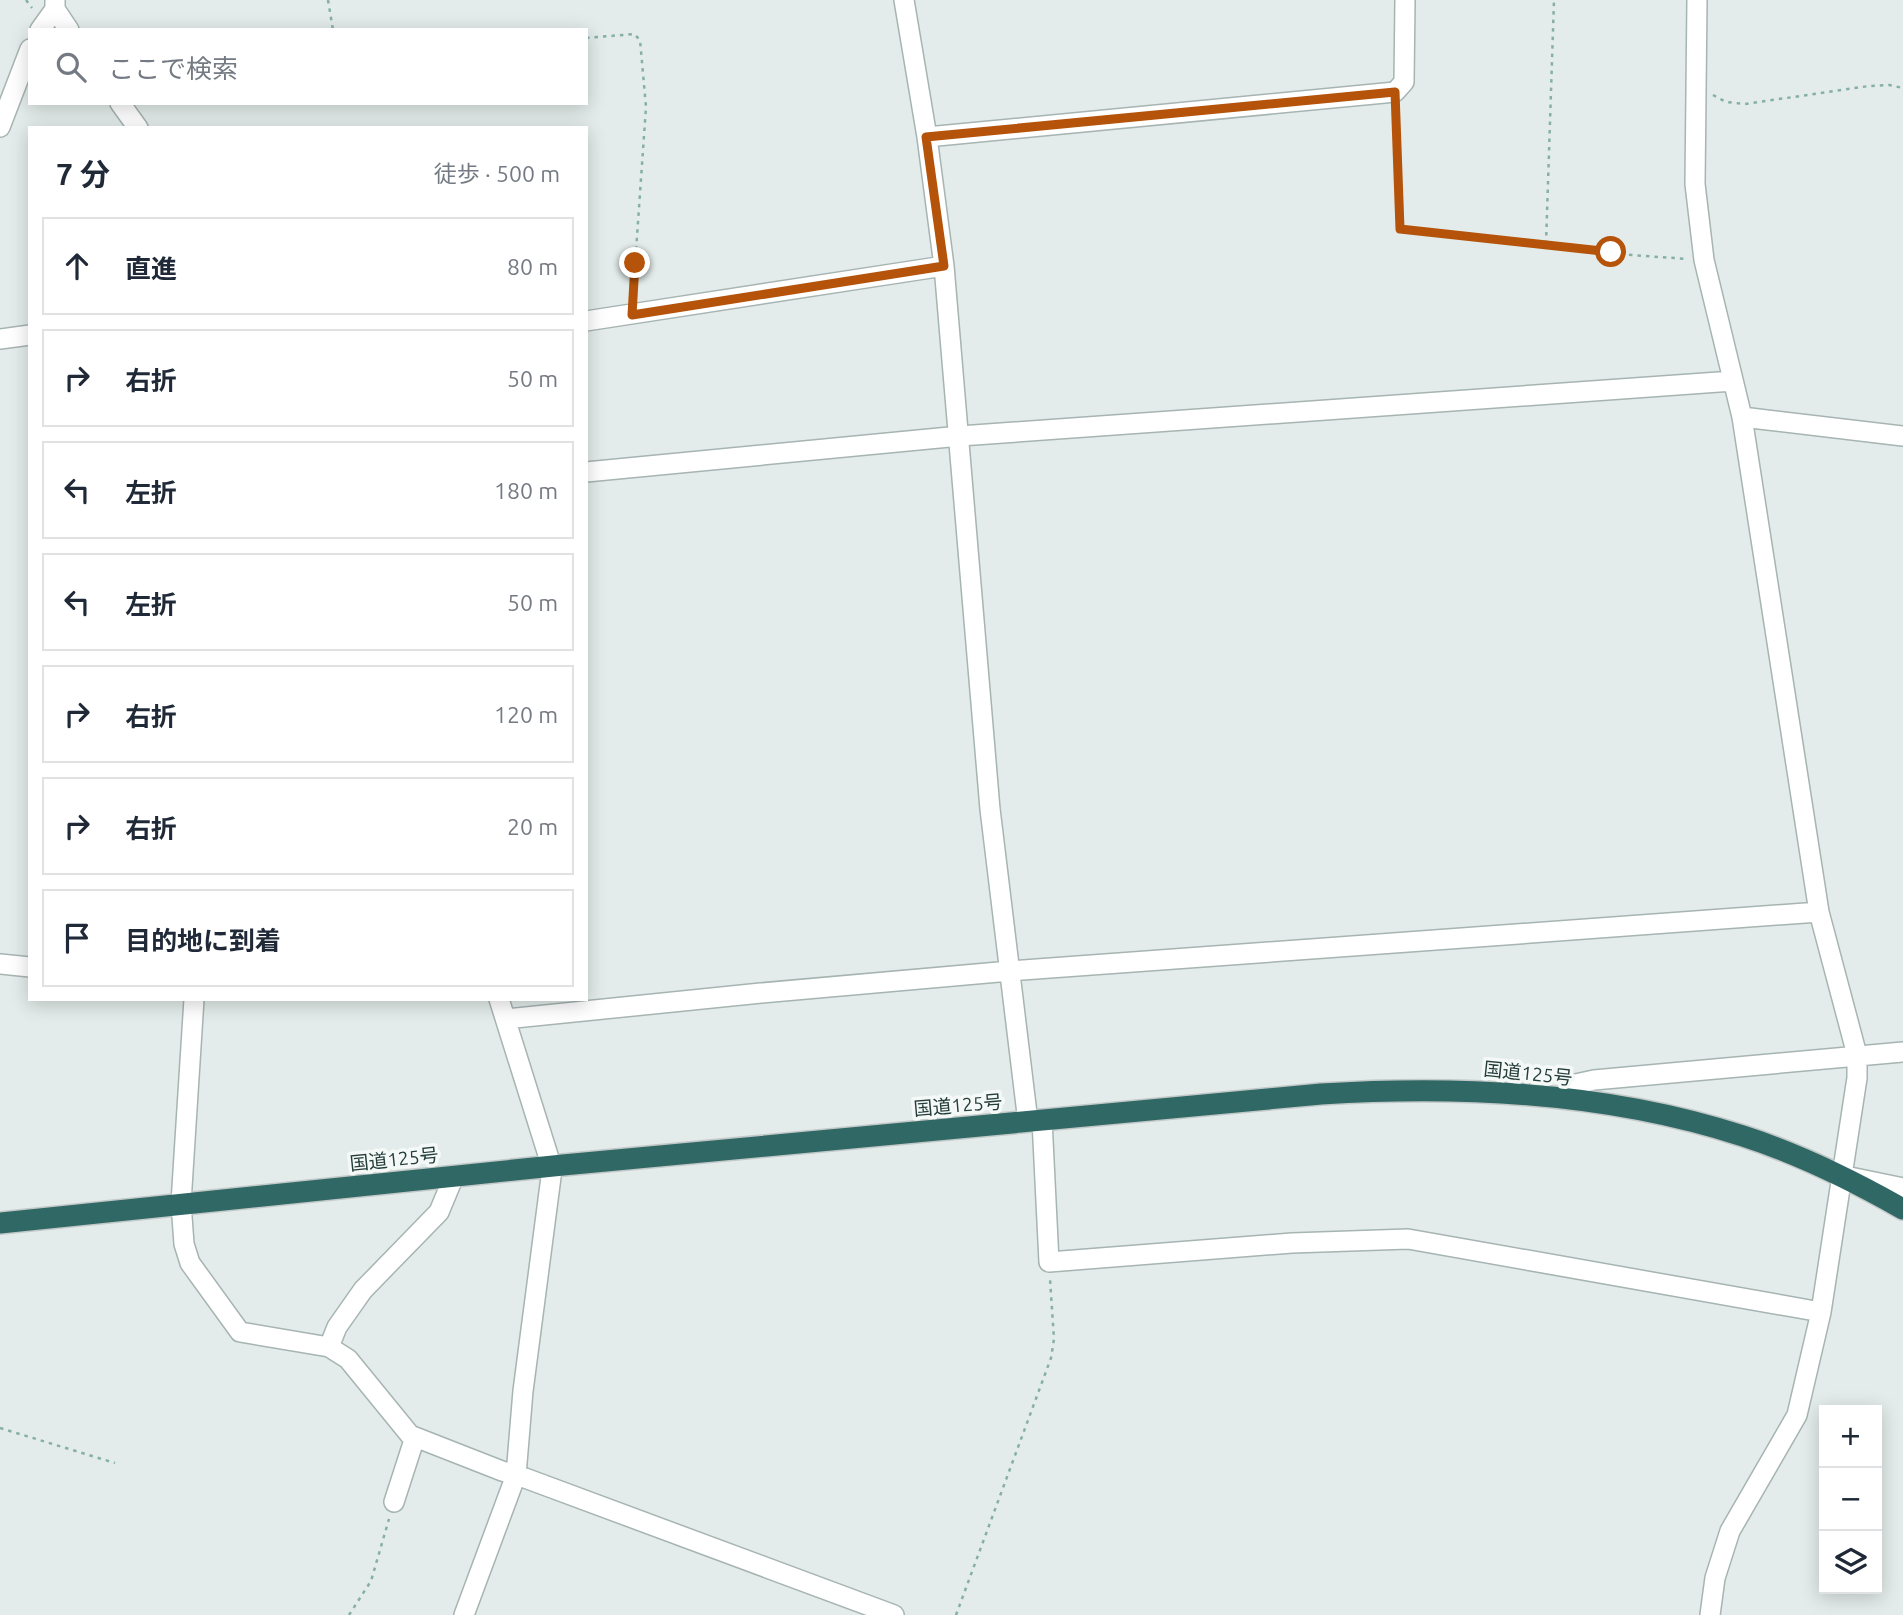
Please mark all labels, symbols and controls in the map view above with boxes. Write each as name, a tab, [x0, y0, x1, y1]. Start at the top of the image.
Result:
search box	[28, 28, 588, 105]
icon: search	[52, 48, 90, 86]
text: ここで検索	[108, 54, 238, 83]
text: 7 分	[56, 157, 110, 191]
text: 徒歩 · 500 m	[434, 161, 560, 186]
route start	[1595, 236, 1626, 267]
icon: ahead	[58, 247, 96, 285]
route end	[619, 247, 650, 278]
text: 直進	[125, 254, 177, 283]
text: 80 m	[507, 254, 558, 279]
icon: right	[58, 359, 96, 397]
text: 右折	[125, 366, 177, 395]
text: 50 m	[507, 366, 558, 391]
icon: left	[58, 471, 96, 509]
text: 左折	[125, 478, 177, 507]
text: 180 m	[494, 478, 558, 503]
icon: left	[58, 583, 96, 621]
text: 左折	[125, 590, 177, 619]
text: 50 m	[507, 590, 558, 615]
icon: right	[58, 695, 96, 733]
text: 右折	[125, 702, 177, 731]
text: 120 m	[494, 702, 558, 727]
icon: right	[58, 807, 96, 845]
text: 右折	[125, 814, 177, 843]
text: 20 m	[507, 814, 558, 839]
icon: arrive	[58, 919, 96, 957]
text: 目的地に到着	[125, 926, 281, 955]
street label: 国道125号	[1483, 1057, 1573, 1089]
street label: 国道125号	[913, 1090, 1003, 1120]
street label: 国道125号	[349, 1143, 439, 1175]
map controls	[1819, 1405, 1882, 1594]
button: +	[1819, 1405, 1882, 1468]
button: −	[1819, 1468, 1882, 1531]
button: layers	[1819, 1531, 1882, 1594]

